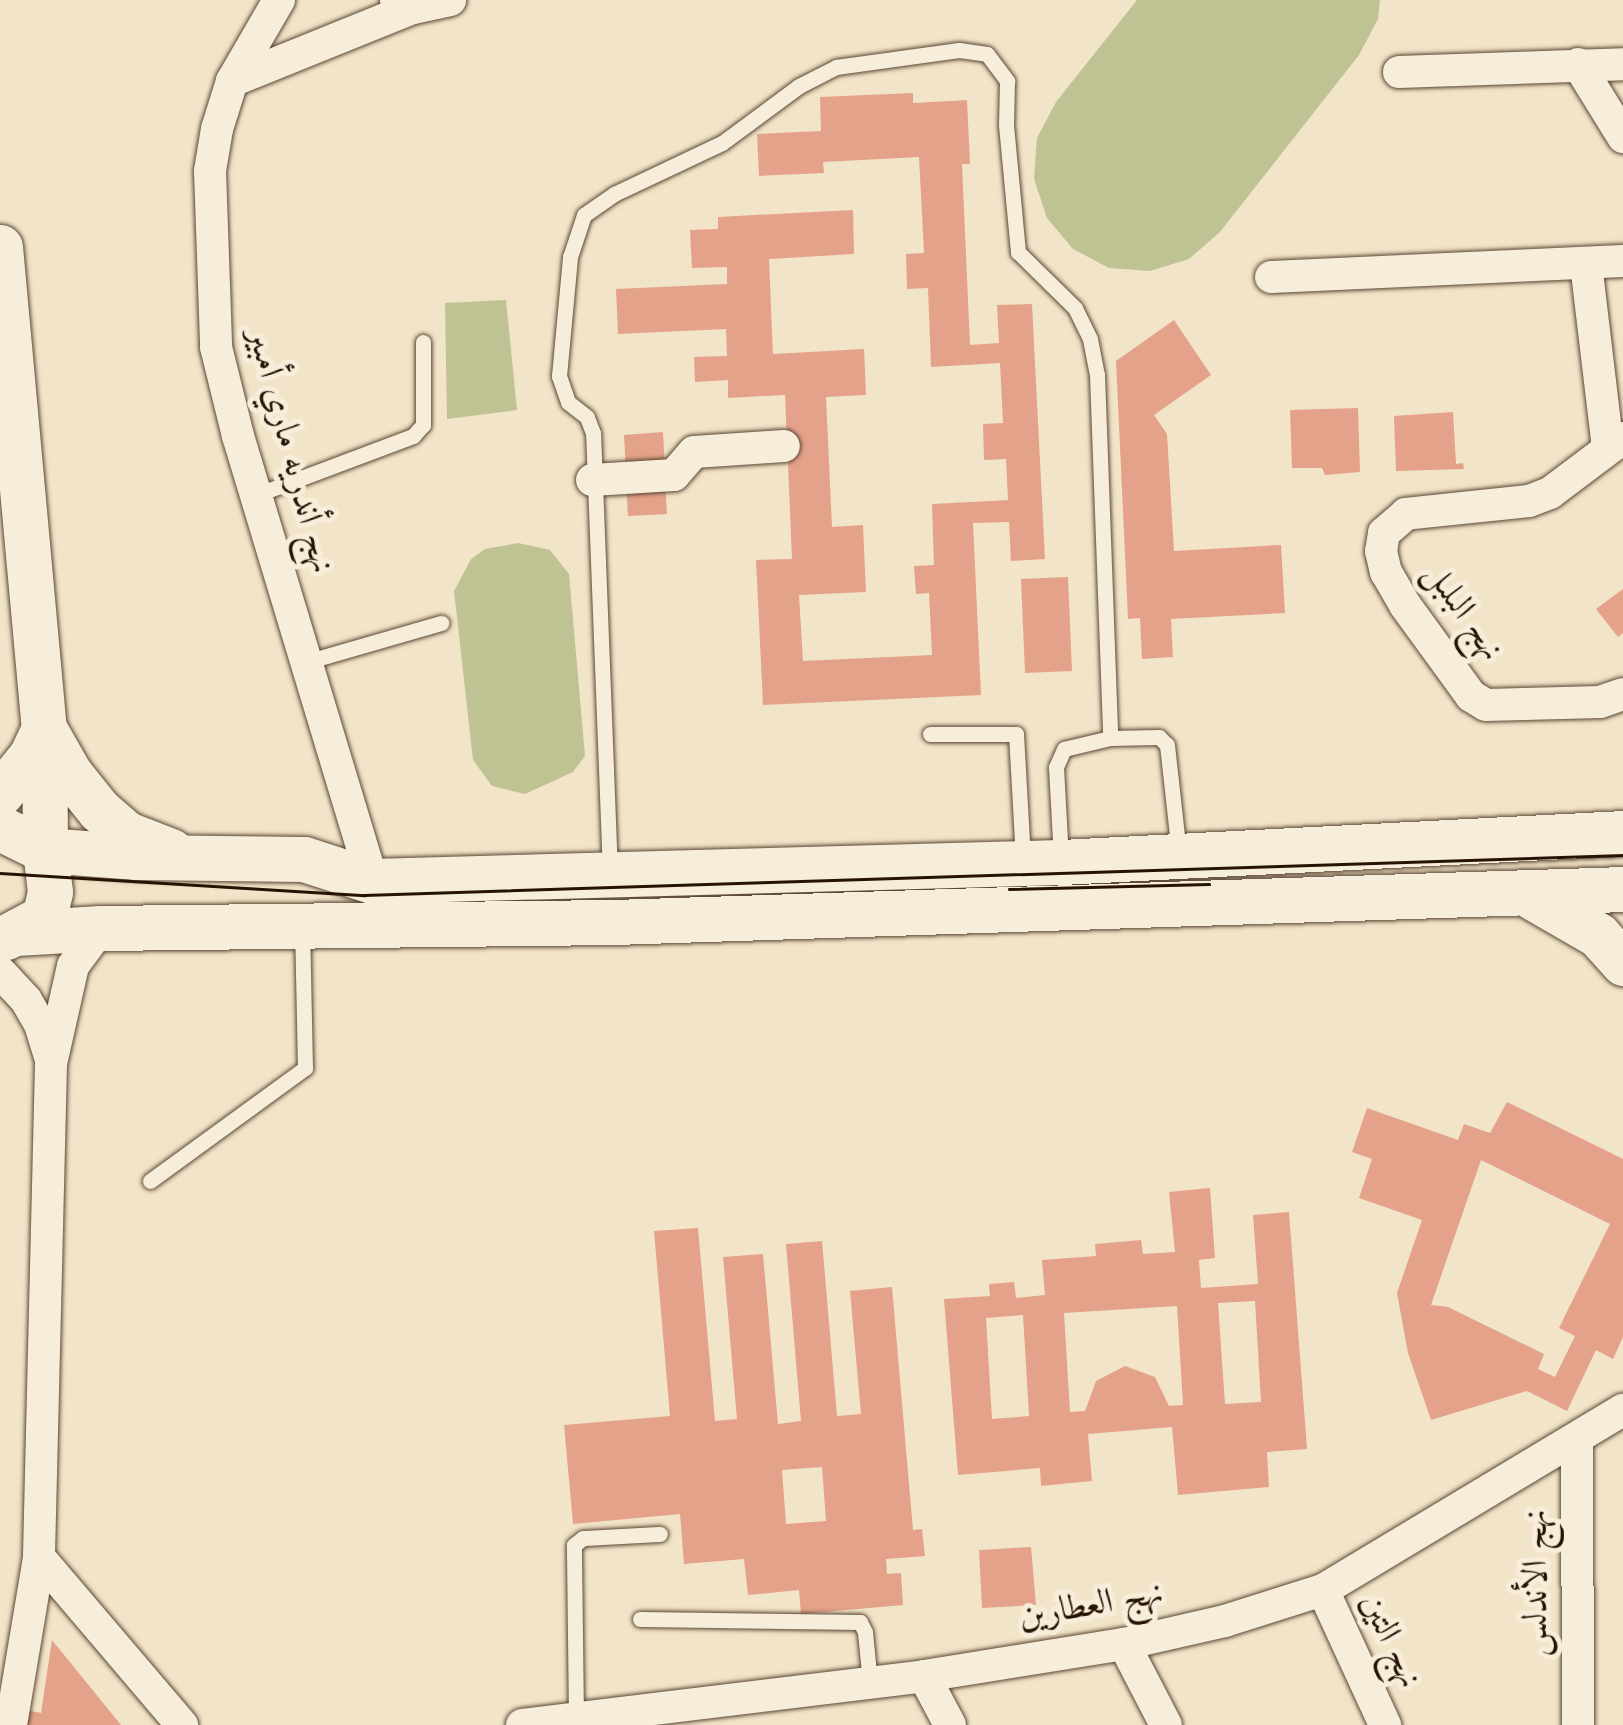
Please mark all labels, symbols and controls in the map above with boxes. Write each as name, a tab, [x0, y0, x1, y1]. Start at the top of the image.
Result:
street label: نهج أندريه ماري أمبير	[237, 324, 343, 578]
street label: نهج البلبل	[1414, 554, 1512, 670]
street label: نهج الأندلس	[1516, 1509, 1558, 1657]
street label: نهج العطارين	[1015, 1573, 1167, 1639]
street label: نهج التين	[1350, 1587, 1430, 1695]

